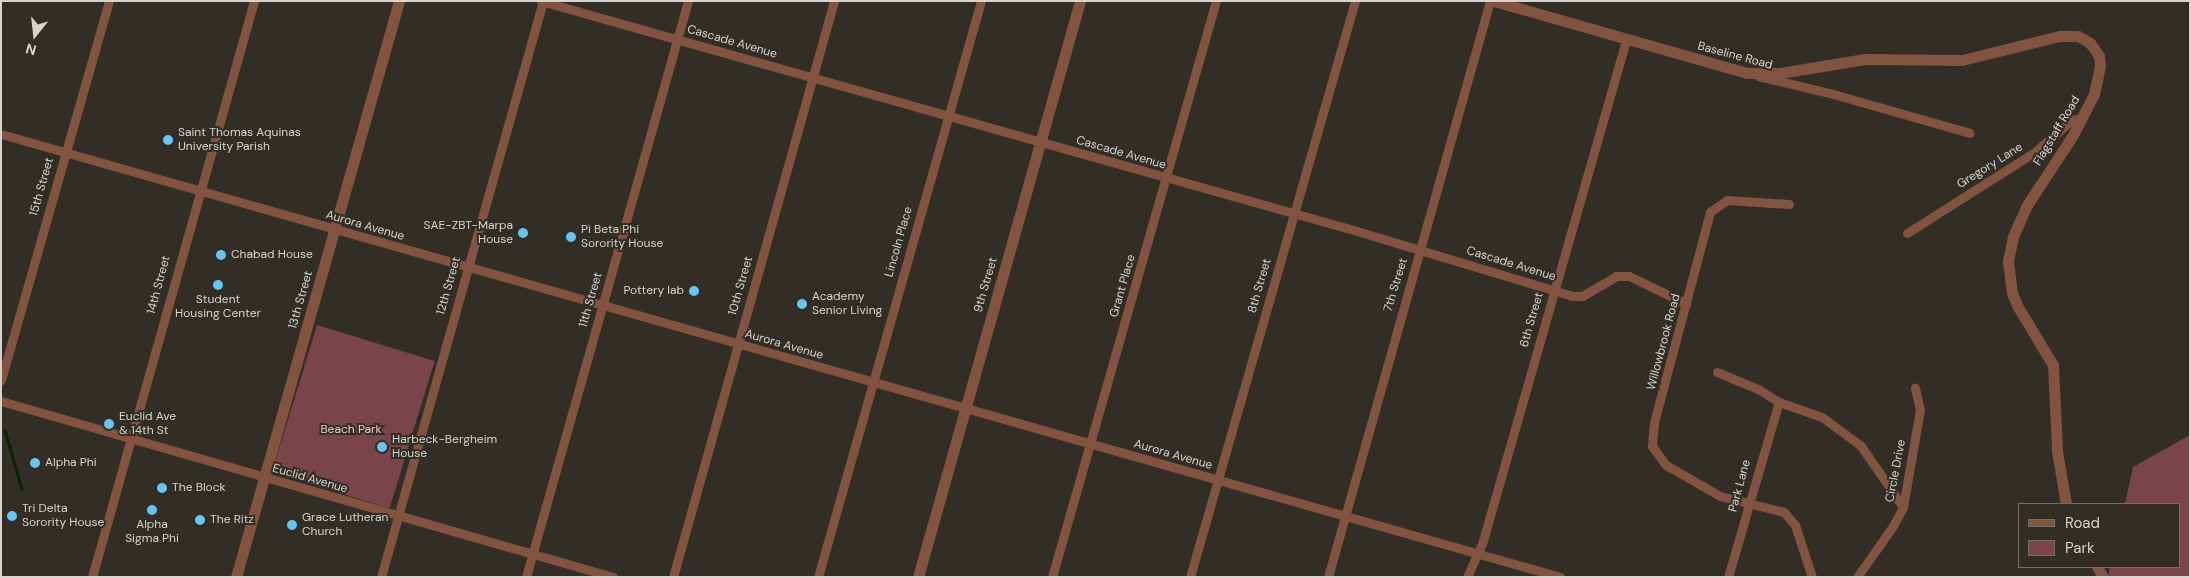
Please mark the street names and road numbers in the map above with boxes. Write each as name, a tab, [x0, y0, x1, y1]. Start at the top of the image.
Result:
street label: Cascade Avenue	[685, 22, 779, 62]
street label: Baseline Road	[1696, 39, 1774, 73]
street label: Flagstaff Road	[2031, 94, 2083, 168]
street label: Cascade Avenue	[1074, 133, 1168, 173]
street label: Gregory Lane	[1955, 140, 2025, 192]
street label: 15th Street	[27, 156, 57, 218]
street label: Lincoln Place	[882, 205, 916, 279]
street label: Aurora Avenue	[324, 208, 406, 244]
street label: Cascade Avenue	[1464, 244, 1558, 284]
street label: Grant Place	[1107, 253, 1139, 319]
street label: 14th Street	[144, 254, 174, 316]
street label: 12th Street	[434, 255, 464, 317]
street label: 10th Street	[726, 255, 756, 317]
street label: 9th Street	[971, 256, 1001, 314]
street label: 7th Street	[1381, 256, 1411, 314]
street label: 8th Street	[1245, 257, 1275, 315]
street label: 13th Street	[286, 269, 316, 331]
street label: 11th Street	[576, 271, 606, 329]
street label: 6th Street	[1517, 291, 1547, 349]
street label: Willowbrook Road	[1644, 292, 1684, 392]
street label: Aurora Avenue	[743, 327, 825, 363]
street label: Aurora Avenue	[1132, 437, 1214, 473]
street label: Circle Drive	[1883, 438, 1909, 504]
street label: Park Lane	[1726, 458, 1754, 514]
street label: Euclid Avenue	[271, 461, 349, 497]

